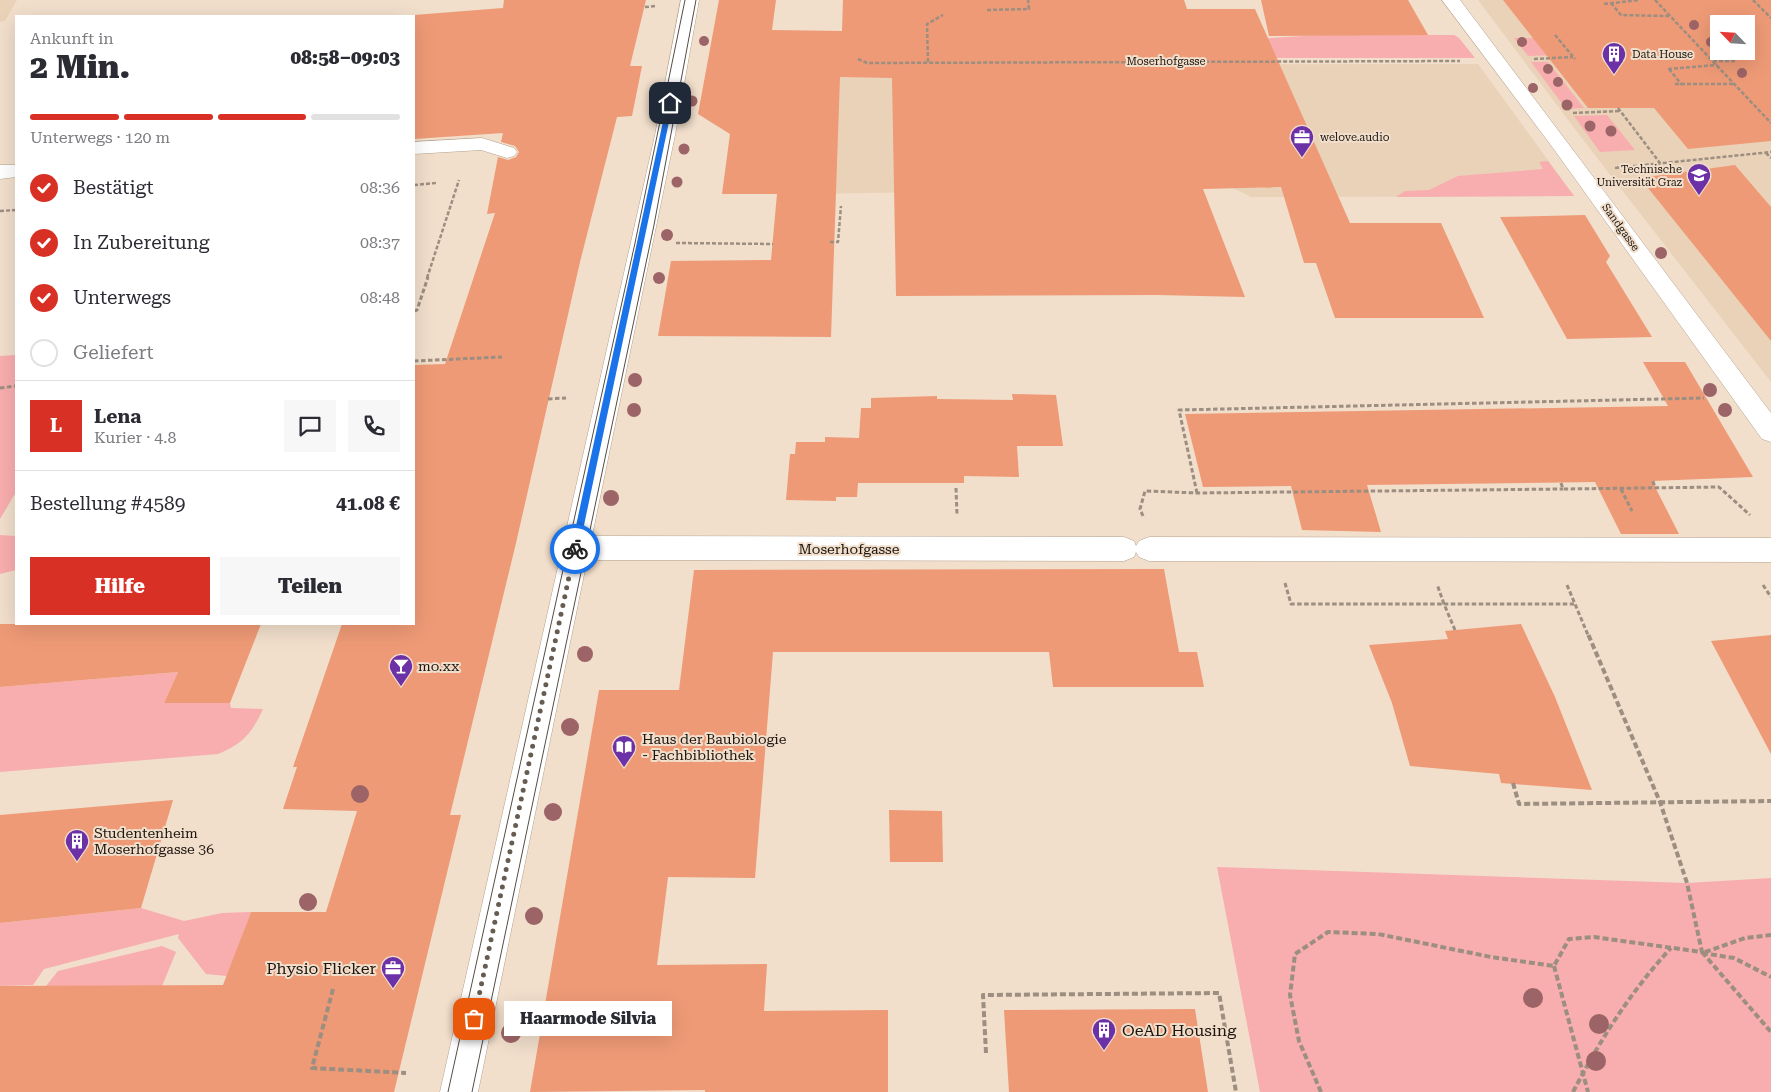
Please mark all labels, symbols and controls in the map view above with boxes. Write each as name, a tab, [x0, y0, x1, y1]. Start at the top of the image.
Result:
north arrow	[1710, 15, 1755, 60]
map controls	[1710, 15, 1755, 60]
text: Ankunft in	[30, 29, 114, 48]
building icon: Data House	[1601, 41, 1627, 75]
text: 08:58–09:03	[291, 46, 400, 69]
text: 2 Min.	[30, 48, 130, 86]
place label: Data House	[1632, 48, 1693, 61]
street label: Moserhofgasse	[1126, 55, 1206, 68]
pin	[649, 82, 691, 124]
icon: home	[656, 89, 684, 117]
office icon: welove.audio	[1289, 124, 1315, 158]
text: Unterwegs · 120 m	[30, 128, 170, 147]
place label: welove.audio	[1320, 131, 1390, 144]
school or university icon: Technische Universität Graz	[1686, 162, 1712, 196]
place label: Technische Universität Graz	[1596, 163, 1682, 189]
icon: check	[30, 174, 58, 202]
text: Bestätigt	[73, 176, 154, 199]
text: 08:36	[360, 178, 400, 197]
street label: Sandgasse	[1599, 201, 1642, 254]
icon: check	[30, 229, 58, 257]
text: In Zubereitung	[73, 231, 210, 254]
text: 08:37	[360, 233, 400, 252]
icon: check	[30, 284, 58, 312]
text: Unterwegs	[73, 286, 171, 309]
text: 08:48	[360, 288, 400, 307]
text: Geliefert	[73, 341, 154, 364]
button: chat	[284, 400, 336, 452]
button: phone	[348, 400, 400, 452]
text: Lena	[94, 405, 141, 428]
text: L	[50, 414, 62, 437]
text: Kurier · 4.8	[94, 428, 176, 447]
text: Bestellung #4589	[30, 492, 185, 515]
text: 41.08 €	[336, 492, 400, 515]
courier	[550, 524, 600, 574]
icon: bike	[561, 535, 589, 563]
street label: Moserhofgasse	[799, 541, 900, 557]
button: Hilfe	[30, 557, 210, 615]
button: Teilen	[220, 557, 400, 615]
bar icon: mo.xx	[388, 653, 414, 687]
place label: mo.xx	[418, 658, 459, 674]
place label: Haus der Baubiologie - Fachbibliothek	[642, 731, 787, 763]
library icon: Haus der Baubiologie - Fachbibliothek	[611, 734, 637, 768]
place label: Studentenheim Moserhofgasse 36	[94, 825, 214, 857]
building icon: Studentenheim Moserhofgasse 36	[64, 828, 90, 862]
office icon: Physio Flicker	[380, 955, 406, 989]
place label: Physio Flicker	[266, 959, 376, 978]
pin	[453, 998, 495, 1040]
callout: Haarmode Silvia	[504, 1002, 672, 1036]
icon: bag	[460, 1005, 488, 1033]
text: Haarmode Silvia	[520, 1009, 656, 1028]
building icon: OeAD Housing	[1091, 1017, 1117, 1051]
place label: OeAD Housing	[1122, 1021, 1237, 1040]

